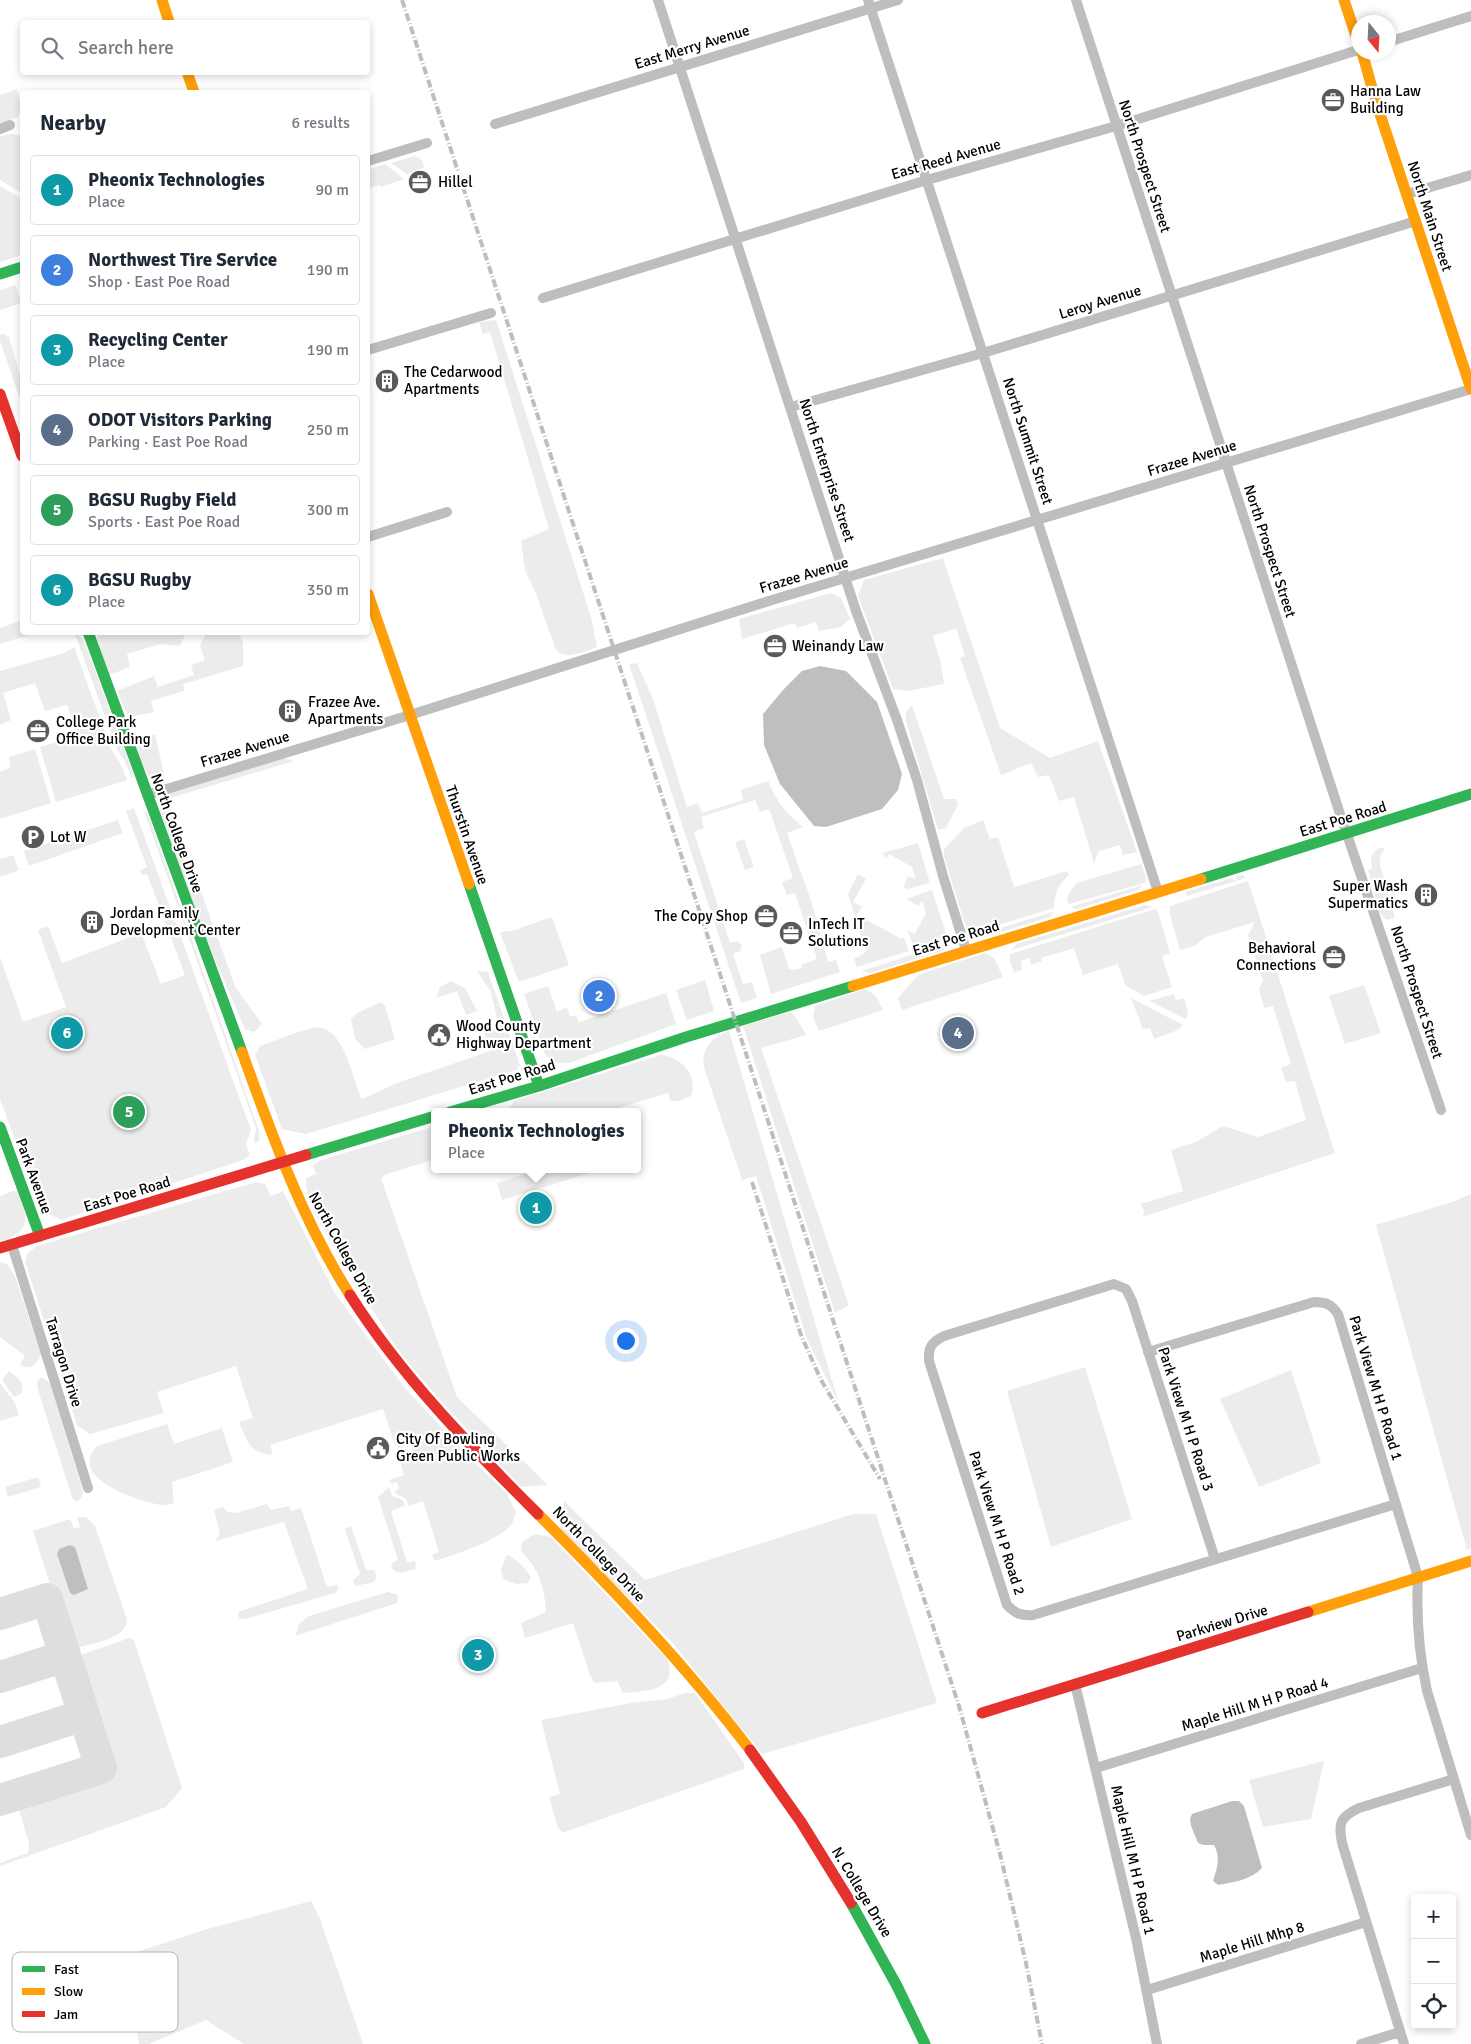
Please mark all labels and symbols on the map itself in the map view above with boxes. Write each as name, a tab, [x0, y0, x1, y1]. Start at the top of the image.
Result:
north arrow	[1351, 15, 1396, 60]
street label: East Merry Avenue	[632, 21, 752, 73]
place label: Hanna Law Building	[1350, 82, 1421, 117]
office icon: Hanna Law Building	[1320, 87, 1346, 113]
street label: North Prospect Street	[1115, 97, 1175, 235]
street label: East Reed Avenue	[889, 135, 1003, 183]
street label: North Main Street	[1404, 159, 1456, 273]
office icon: Hillel	[407, 169, 433, 195]
place label: Hillel	[438, 173, 473, 191]
street label: Leroy Avenue	[1057, 281, 1143, 323]
place label: The Cedarwood Apartments	[404, 363, 502, 398]
building icon: The Cedarwood Apartments	[374, 368, 400, 394]
street label: North Summit Street	[999, 375, 1057, 507]
street label: North Enterprise Street	[795, 396, 859, 544]
street label: Frazee Avenue	[1145, 436, 1239, 480]
street label: North Prospect Street	[1240, 482, 1300, 620]
street label: Frazee Avenue	[757, 553, 851, 597]
office icon: Weinandy Law	[762, 633, 788, 659]
place label: Weinandy Law	[792, 637, 884, 655]
place label: Frazee Ave. Apartments	[308, 693, 384, 728]
building icon: Frazee Ave. Apartments	[277, 698, 303, 724]
place label: College Park Office Building	[56, 713, 151, 748]
office icon: College Park Office Building	[25, 718, 51, 744]
street label: Frazee Avenue	[198, 727, 292, 771]
street label: North College Drive	[147, 771, 207, 895]
street label: Thurstin Avenue	[442, 783, 492, 887]
street label: East Poe Road	[1297, 797, 1389, 841]
parking icon: Lot W	[20, 824, 46, 850]
place label: Lot W	[50, 828, 87, 846]
place label: Super Wash Supermatics	[1328, 877, 1408, 912]
building icon: Super Wash Supermatics	[1413, 882, 1439, 908]
office icon: The Copy Shop	[753, 903, 779, 929]
place label: Jordan Family Development Center	[110, 904, 241, 939]
place label: The Copy Shop	[654, 907, 748, 925]
building icon: Jordan Family Development Center	[79, 909, 105, 935]
place label: InTech IT Solutions	[808, 915, 869, 950]
street label: East Poe Road	[910, 916, 1002, 960]
office icon: InTech IT Solutions	[778, 920, 804, 946]
street label: North Prospect Street	[1387, 923, 1447, 1061]
place label: Behavioral Connections	[1236, 939, 1316, 974]
office icon: Behavioral Connections	[1321, 944, 1347, 970]
pin: 2	[583, 977, 615, 1015]
pin: 6	[51, 1014, 83, 1052]
pin: 4	[942, 1014, 974, 1052]
place label: Wood County Highway Department	[456, 1017, 591, 1052]
public building icon: Wood County Highway Department	[426, 1022, 452, 1048]
street label: East Poe Road	[466, 1055, 558, 1099]
pin: 5	[113, 1093, 145, 1131]
street label: Park Avenue	[12, 1136, 56, 1216]
street label: East Poe Road	[81, 1172, 173, 1216]
street label: North College Drive	[305, 1189, 381, 1307]
pin: 1	[520, 1189, 552, 1227]
street label: Park View M H P Road 1	[1345, 1313, 1407, 1463]
street label: Tarragon Drive	[42, 1315, 86, 1409]
your location	[613, 1328, 639, 1354]
street label: Park View M H P Road 3	[1154, 1345, 1218, 1493]
place label: City Of Bowling Green Public Works	[396, 1430, 521, 1465]
public building icon: City Of Bowling Green Public Works	[365, 1435, 391, 1461]
street label: Park View M H P Road 2	[965, 1449, 1029, 1597]
street label: North College Drive	[549, 1503, 649, 1605]
street label: Parkview Drive	[1174, 1601, 1270, 1645]
pin: 3	[462, 1636, 494, 1674]
street label: Maple Hill M H P Road 4	[1179, 1673, 1331, 1735]
street label: Maple Hill M H P Road 1	[1107, 1783, 1159, 1937]
street label: N. College Drive	[828, 1843, 896, 1941]
street label: Maple Hill Mhp 8	[1197, 1918, 1307, 1966]
legend	[12, 1952, 178, 2032]
text: Fast	[54, 1961, 79, 1978]
text: Slow	[54, 1983, 83, 2000]
text: Jam	[54, 2006, 78, 2023]

